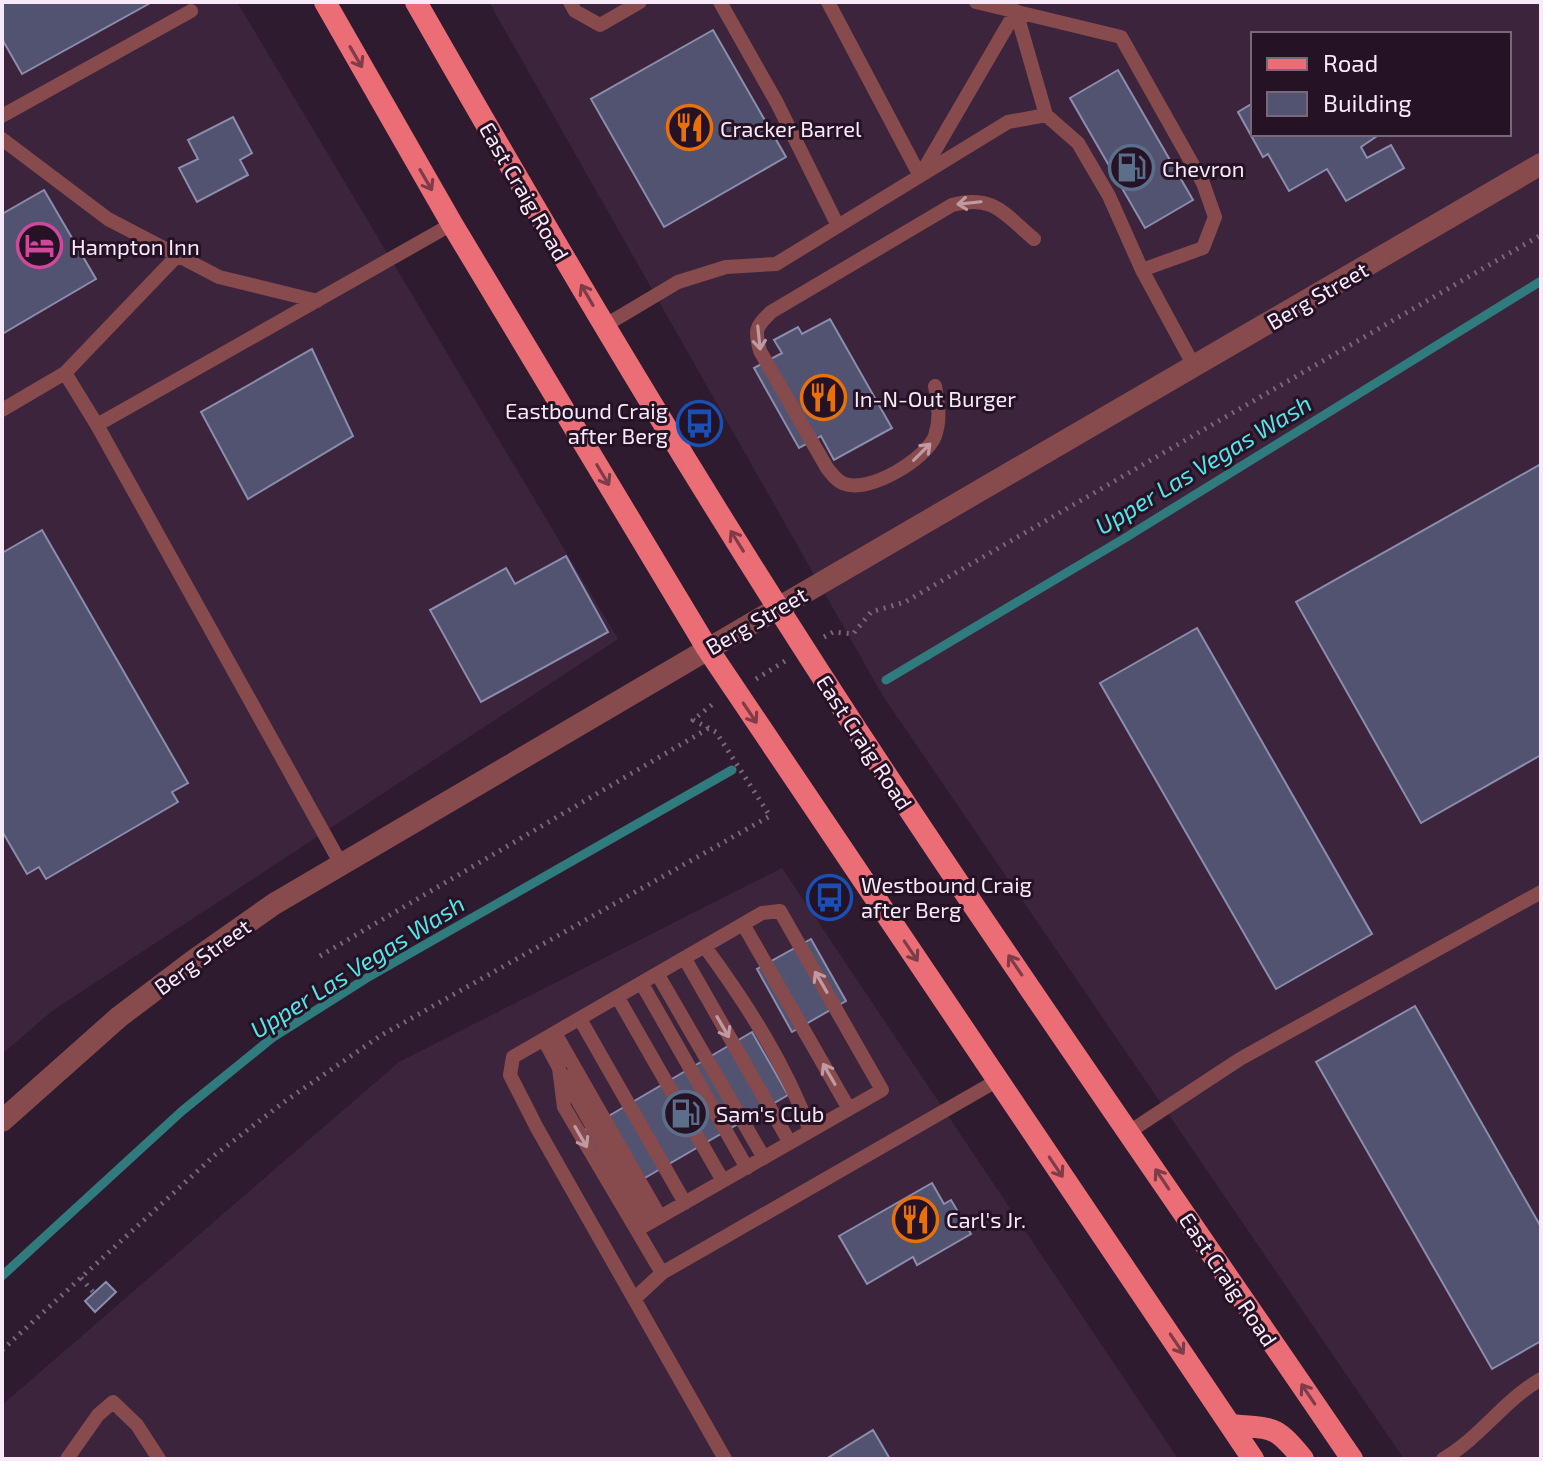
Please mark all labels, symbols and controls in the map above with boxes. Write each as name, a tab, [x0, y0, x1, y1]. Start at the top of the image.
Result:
legend	[1251, 32, 1511, 136]
one-way arrow	[349, 45, 365, 68]
text: Road	[1323, 48, 1378, 77]
text: Building	[1323, 88, 1412, 117]
restaurant icon: Cracker Barrel	[665, 104, 713, 152]
place label: Cracker Barrel	[720, 115, 862, 141]
street label: East Craig Road	[475, 117, 575, 265]
fuel station icon: Chevron	[1107, 144, 1155, 192]
place label: Chevron	[1162, 155, 1245, 181]
one-way arrow	[419, 167, 434, 191]
one-way arrow	[957, 196, 982, 211]
hotel icon: Hampton Inn	[16, 222, 64, 270]
place label: Hampton Inn	[71, 233, 200, 259]
street label: Berg Street	[1262, 256, 1372, 334]
one-way arrow	[579, 284, 595, 307]
one-way arrow	[752, 325, 767, 351]
restaurant icon: In-N-Out Burger	[799, 374, 847, 422]
place label: In-N-Out Burger	[854, 385, 1016, 411]
water label: Upper Las Vegas Wash	[1090, 388, 1316, 540]
place label: Eastbound Craig after Berg	[505, 397, 668, 448]
bus stop icon: Eastbound Craig after Berg	[675, 399, 723, 447]
one-way arrow	[912, 442, 932, 462]
one-way arrow	[595, 463, 611, 486]
one-way arrow	[729, 530, 745, 553]
street label: Berg Street	[701, 581, 811, 659]
street label: East Craig Road	[812, 670, 918, 814]
one-way arrow	[742, 701, 758, 723]
place label: Westbound Craig after Berg	[861, 871, 1032, 922]
bus stop icon: Westbound Craig after Berg	[806, 873, 854, 921]
water label: Upper Las Vegas Wash	[245, 888, 469, 1044]
street label: Berg Street	[149, 912, 255, 1000]
one-way arrow	[903, 940, 919, 962]
one-way arrow	[1007, 954, 1023, 976]
one-way arrow	[813, 971, 828, 995]
one-way arrow	[715, 1015, 731, 1038]
one-way arrow	[821, 1063, 836, 1087]
fuel station icon: Sam's Club	[661, 1089, 709, 1137]
place label: Sam's Club	[716, 1100, 824, 1126]
one-way arrow	[573, 1125, 589, 1148]
one-way arrow	[1048, 1156, 1064, 1178]
one-way arrow	[1154, 1169, 1170, 1191]
restaurant icon: Carl's Jr.	[891, 1195, 939, 1243]
place label: Carl's Jr.	[946, 1206, 1026, 1232]
street label: East Craig Road	[1175, 1207, 1283, 1351]
one-way arrow	[1169, 1332, 1185, 1355]
one-way arrow	[1300, 1384, 1316, 1406]

